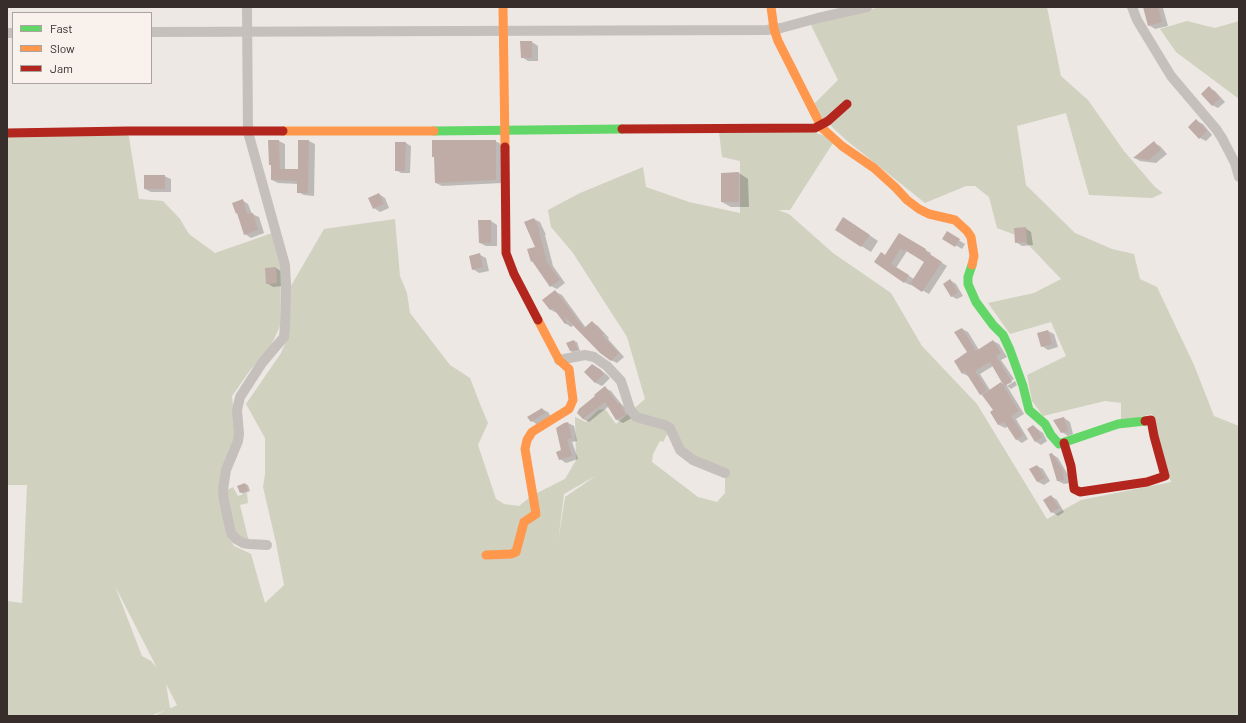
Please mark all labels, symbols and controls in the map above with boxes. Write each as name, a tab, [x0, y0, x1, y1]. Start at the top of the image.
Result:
legend	[12, 12, 152, 84]
text: Fast	[50, 21, 73, 35]
text: Slow	[50, 41, 75, 55]
text: Jam	[50, 61, 73, 75]

